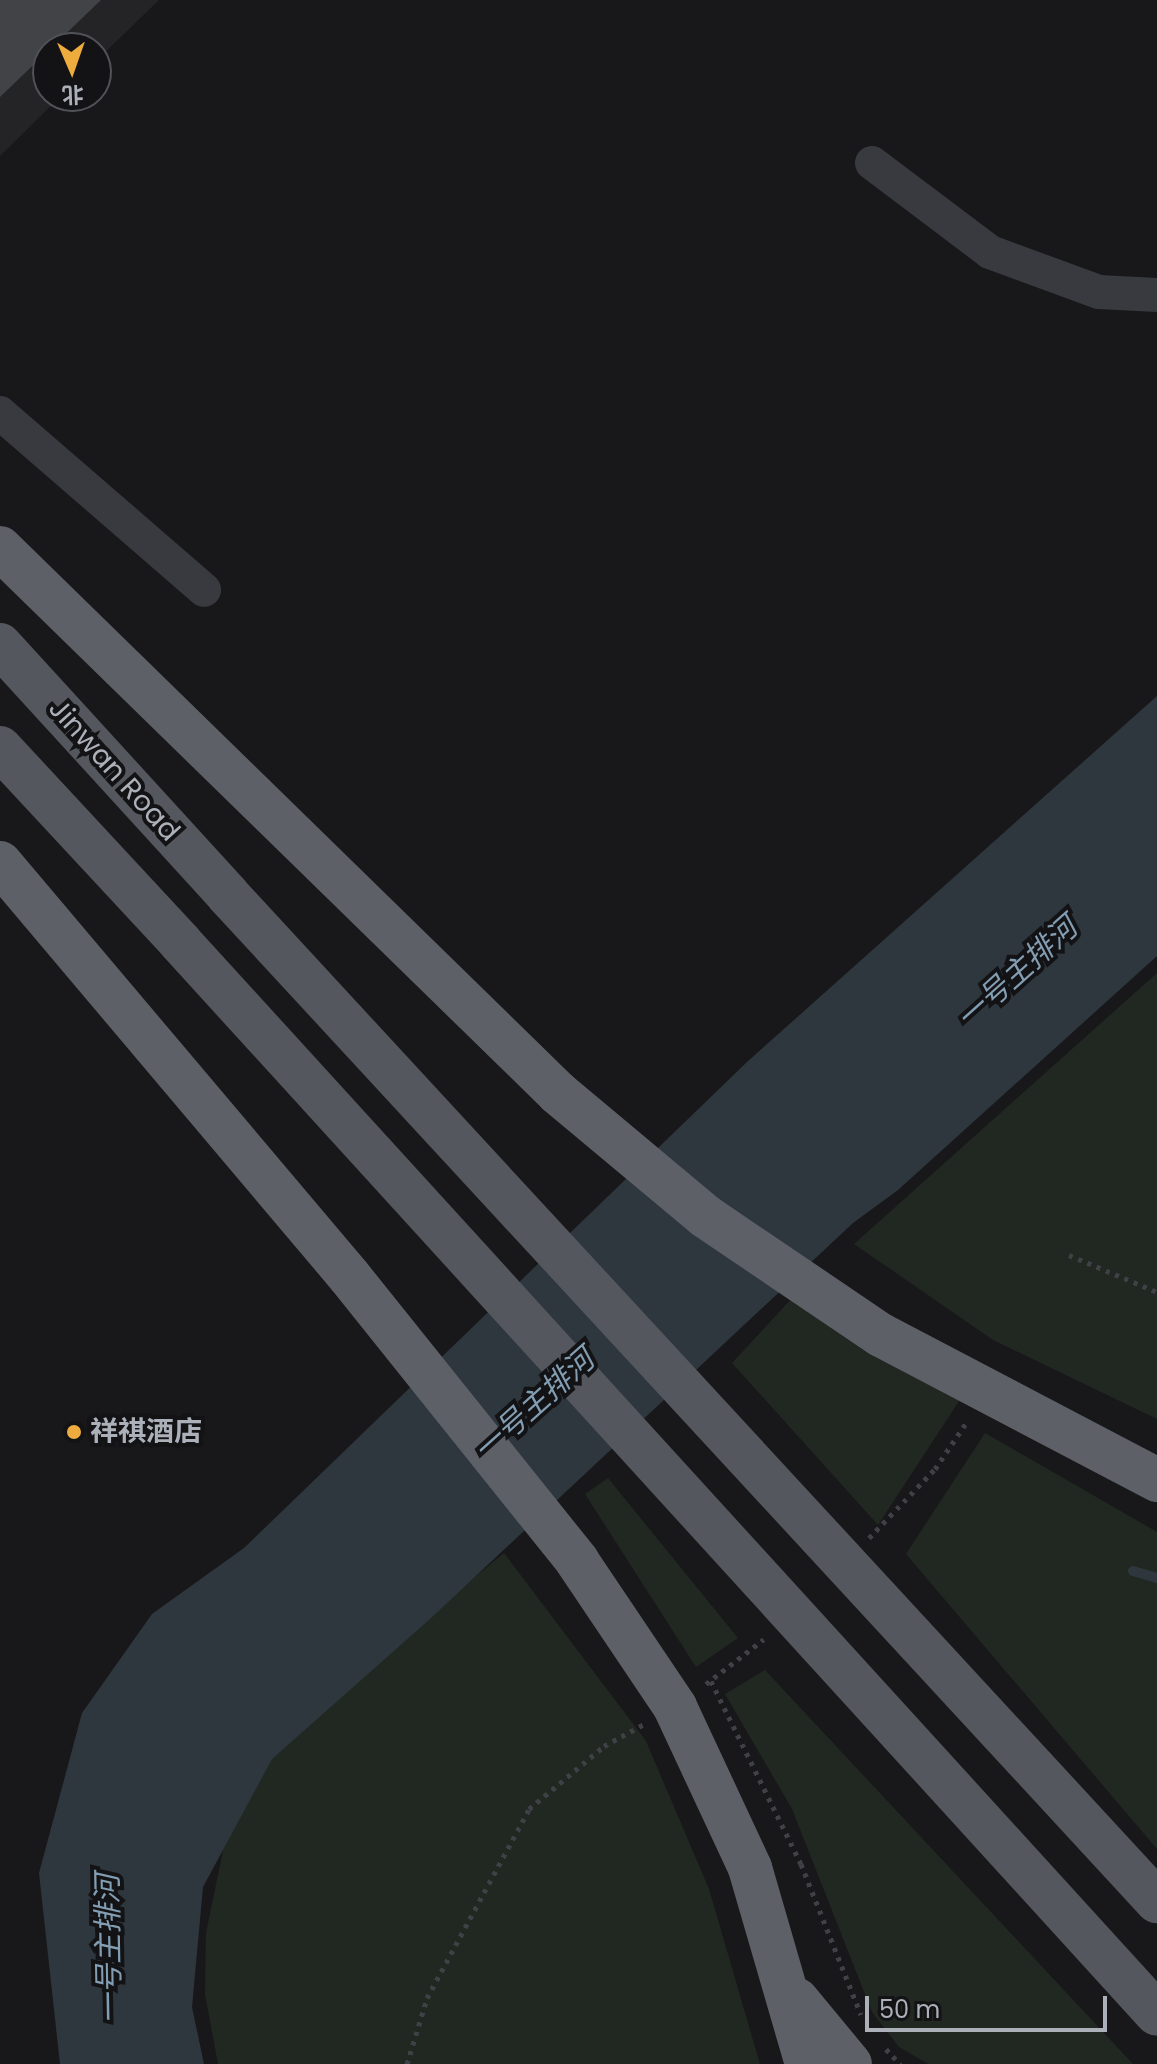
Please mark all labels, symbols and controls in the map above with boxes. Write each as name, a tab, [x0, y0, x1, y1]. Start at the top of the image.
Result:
north arrow	[32, 32, 112, 112]
text: 北	[61, 79, 84, 110]
street label: Jinwan Road	[41, 692, 187, 848]
water label: 一号主排河	[949, 909, 1085, 1037]
water label: 一号主排河	[466, 1341, 602, 1469]
place label: 祥祺酒店	[90, 1415, 202, 1449]
marker: 祥祺酒店	[65, 1423, 83, 1441]
water label: 一号主排河	[90, 1874, 128, 2024]
scale bar	[869, 1980, 1111, 2030]
text: 50 m	[879, 1993, 940, 2026]

